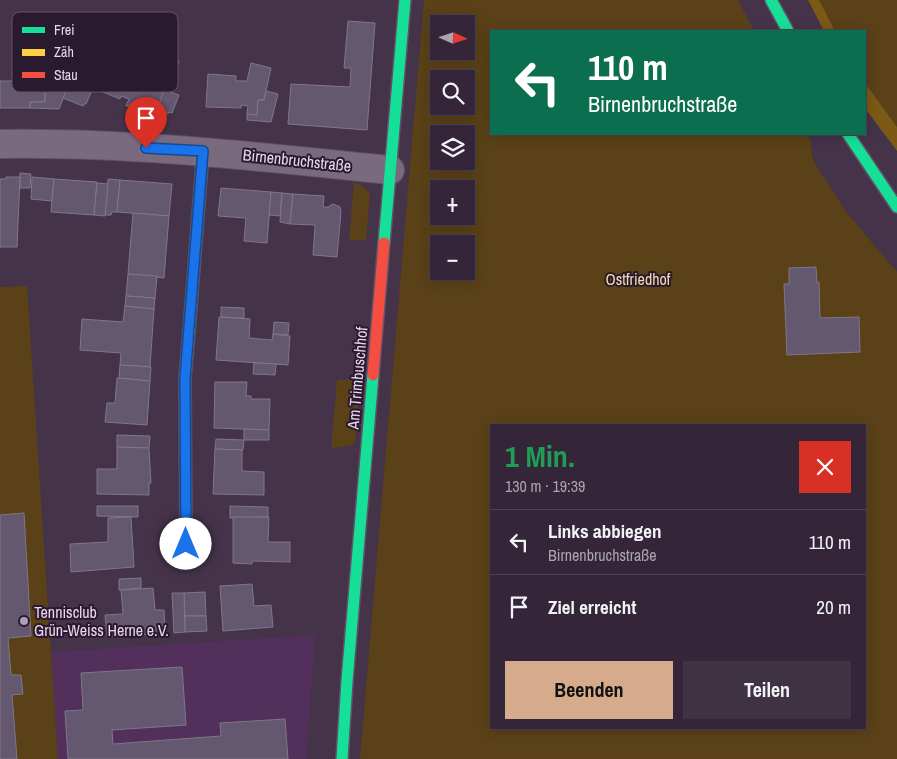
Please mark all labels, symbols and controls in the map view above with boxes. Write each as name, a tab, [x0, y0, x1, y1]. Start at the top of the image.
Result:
legend	[12, 12, 178, 92]
north arrow	[430, 15, 475, 60]
map controls	[430, 15, 475, 280]
text: Frei	[54, 21, 74, 39]
text: Zäh	[54, 43, 74, 61]
text: 110 m	[588, 44, 668, 91]
icon: left	[505, 50, 570, 115]
text: Stau	[54, 66, 78, 84]
button: search	[430, 70, 475, 115]
text: Birnenbruchstraße	[588, 89, 737, 119]
pin	[125, 97, 167, 148]
icon: arrive	[132, 104, 160, 132]
button: layers	[430, 125, 475, 170]
street label: Birnenbruchstraße	[242, 143, 352, 177]
button: +	[430, 180, 475, 225]
button: −	[430, 235, 475, 280]
park label: Ostfriedhof	[606, 268, 671, 290]
street label: Am Trimbuschhof	[341, 325, 372, 431]
text: 1 Min.	[505, 436, 575, 476]
button: close	[799, 441, 851, 493]
text: 130 m · 19:39	[505, 475, 585, 497]
position arrow	[159, 517, 211, 569]
text: Links abbiegen	[548, 518, 661, 544]
icon: left	[505, 528, 533, 556]
text: 110 m	[809, 529, 851, 555]
text: Birnenbruchstraße	[548, 544, 657, 566]
icon: arrive	[505, 593, 533, 621]
text: Ziel erreicht	[548, 594, 636, 620]
text: 20 m	[816, 594, 851, 620]
place label: Tennisclub Grün-Weiss Herne e.V.	[34, 601, 169, 641]
marker: Tennisclub Grün-Weiss Herne e.V.	[18, 615, 30, 627]
button: Beenden	[505, 661, 673, 719]
button: Teilen	[683, 661, 851, 719]

